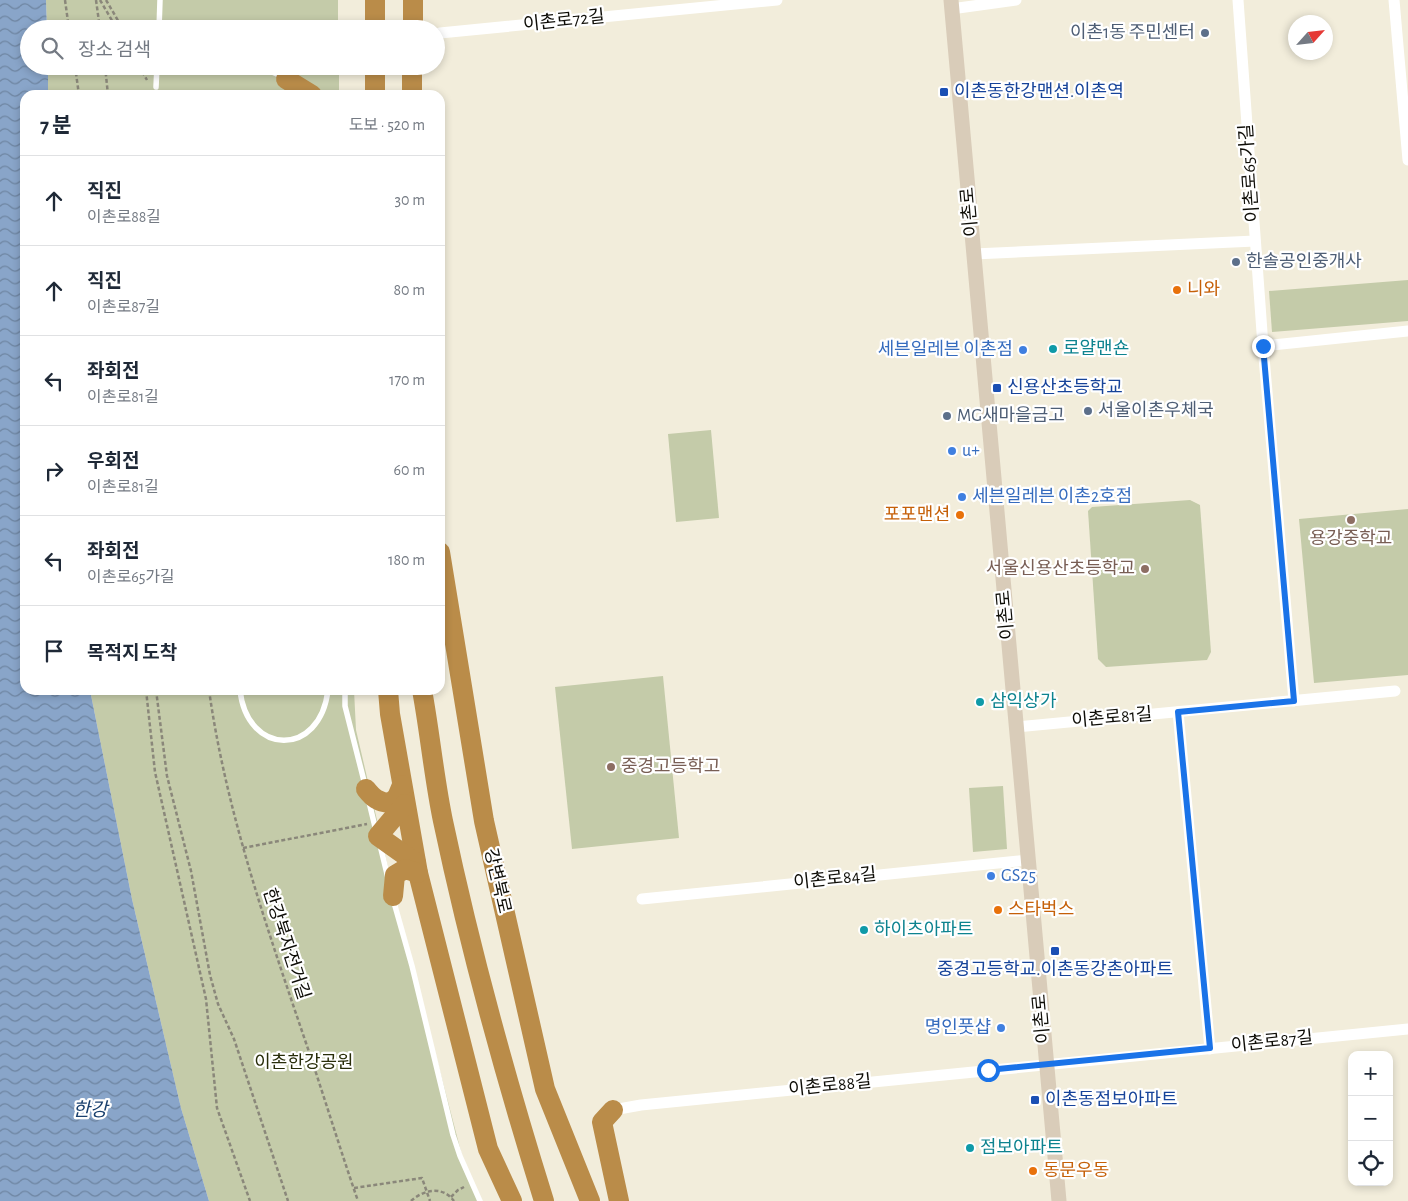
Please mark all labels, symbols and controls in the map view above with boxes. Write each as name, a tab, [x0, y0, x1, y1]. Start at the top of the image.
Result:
street label: 이촌로72길	[522, 6, 606, 34]
north arrow	[1288, 15, 1333, 60]
search box	[20, 20, 445, 75]
place label: 이촌1동 주민센터	[1070, 22, 1195, 42]
marker: 이촌1동 주민센터	[1199, 27, 1211, 39]
icon: search	[38, 34, 66, 62]
text: 장소 검색	[78, 41, 151, 60]
place label: 이촌동한강맨션.이촌역	[954, 81, 1124, 101]
marker: 이촌동한강맨션.이촌역	[938, 86, 950, 98]
text: 7 분	[40, 115, 72, 136]
text: 도보 · 520 m	[349, 117, 425, 133]
street label: 이촌로65가길	[1236, 123, 1262, 223]
text: 직진	[87, 182, 122, 201]
street label: 이촌로	[957, 186, 981, 238]
icon: ahead	[40, 187, 68, 215]
text: 30 m	[395, 192, 425, 208]
text: 이촌로88길	[87, 209, 161, 225]
place label: 한솔공인중개사	[1246, 252, 1362, 271]
marker: 한솔공인중개사	[1230, 256, 1242, 268]
text: 직진	[87, 272, 122, 291]
icon: ahead	[40, 277, 68, 305]
place label: 니와	[1187, 279, 1220, 299]
text: 80 m	[394, 282, 425, 298]
marker: 니와	[1171, 284, 1183, 296]
text: 이촌로87길	[87, 299, 160, 315]
route end	[1252, 335, 1275, 358]
place label: 세븐일레븐 이촌점	[878, 339, 1013, 359]
place label: 로얄맨숀	[1063, 339, 1129, 358]
marker: 로얄맨숀	[1047, 343, 1059, 355]
marker: 세븐일레븐 이촌점	[1017, 344, 1029, 356]
text: 좌회전	[87, 362, 139, 381]
icon: left	[40, 367, 68, 395]
text: 170 m	[389, 372, 425, 388]
place label: 신용산초등학교	[1007, 378, 1123, 397]
marker: 신용산초등학교	[991, 382, 1003, 394]
text: 이촌로81길	[87, 389, 159, 405]
place label: 서울이촌우체국	[1098, 400, 1214, 420]
marker: 서울이촌우체국	[1082, 405, 1094, 417]
place label: MG새마을금고	[957, 406, 1065, 425]
marker: MG새마을금고	[941, 410, 953, 422]
place label: u+	[962, 442, 980, 460]
marker: u+	[946, 445, 958, 457]
text: 우회전	[87, 452, 139, 471]
icon: right	[40, 457, 68, 485]
text: 60 m	[394, 462, 425, 478]
text: 이촌로81길	[87, 479, 159, 495]
place label: 세븐일레븐 이촌2호점	[972, 486, 1132, 506]
marker: 세븐일레븐 이촌2호점	[956, 491, 968, 503]
place label: 포포맨션	[884, 505, 950, 524]
marker: 포포맨션	[954, 509, 966, 521]
marker: 용강중학교	[1345, 514, 1357, 526]
place label: 용강중학교	[1310, 528, 1392, 548]
text: 좌회전	[87, 542, 139, 561]
icon: left	[40, 547, 68, 575]
text: 180 m	[388, 552, 425, 568]
place label: 서울신용산초등학교	[986, 559, 1135, 578]
marker: 서울신용산초등학교	[1139, 563, 1151, 575]
text: 이촌로65가길	[87, 569, 175, 585]
street label: 이촌로	[993, 589, 1017, 641]
icon: arrive	[40, 637, 68, 665]
text: 목적지 도착	[87, 644, 177, 663]
place label: 삼익상가	[990, 691, 1057, 711]
marker: 삼익상가	[974, 696, 986, 708]
street label: 이촌로81길	[1071, 704, 1153, 730]
place label: 중경고등학고	[621, 757, 720, 776]
marker: 중경고등학고	[605, 761, 617, 773]
street label: 강변북로	[481, 846, 515, 915]
street label: 이촌로84길	[792, 864, 877, 892]
place label: GS25	[1001, 867, 1036, 885]
marker: GS25	[985, 870, 997, 882]
street label: 한강북자전거길	[260, 885, 314, 1002]
place label: 스타벅스	[1008, 899, 1074, 919]
marker: 스타벅스	[992, 904, 1004, 916]
place label: 하이츠아파트	[874, 919, 973, 939]
marker: 하이츠아파트	[858, 924, 870, 936]
marker: 중경고등학교.이촌동강촌아파트	[1049, 945, 1061, 957]
place label: 중경고등학교.이촌동강촌아파트	[937, 959, 1173, 979]
street label: 이촌로	[1029, 993, 1053, 1045]
place label: 명인풋샵	[925, 1017, 991, 1037]
marker: 명인풋샵	[995, 1022, 1007, 1034]
street label: 이촌로87길	[1230, 1027, 1314, 1055]
map controls	[1348, 1051, 1393, 1186]
button: +	[1348, 1051, 1393, 1096]
park label: 이촌한강공원	[254, 1052, 354, 1072]
route start	[977, 1059, 1000, 1082]
street label: 이촌로88길	[787, 1071, 872, 1099]
place label: 이촌동점보아파트	[1045, 1089, 1177, 1109]
marker: 이촌동점보아파트	[1029, 1094, 1041, 1106]
button: −	[1348, 1096, 1393, 1141]
water label: 한강	[73, 1100, 110, 1120]
place label: 점보아파트	[980, 1137, 1063, 1157]
button: locate	[1348, 1141, 1393, 1186]
marker: 점보아파트	[964, 1142, 976, 1154]
place label: 동문우동	[1043, 1161, 1109, 1180]
marker: 동문우동	[1027, 1165, 1039, 1177]

